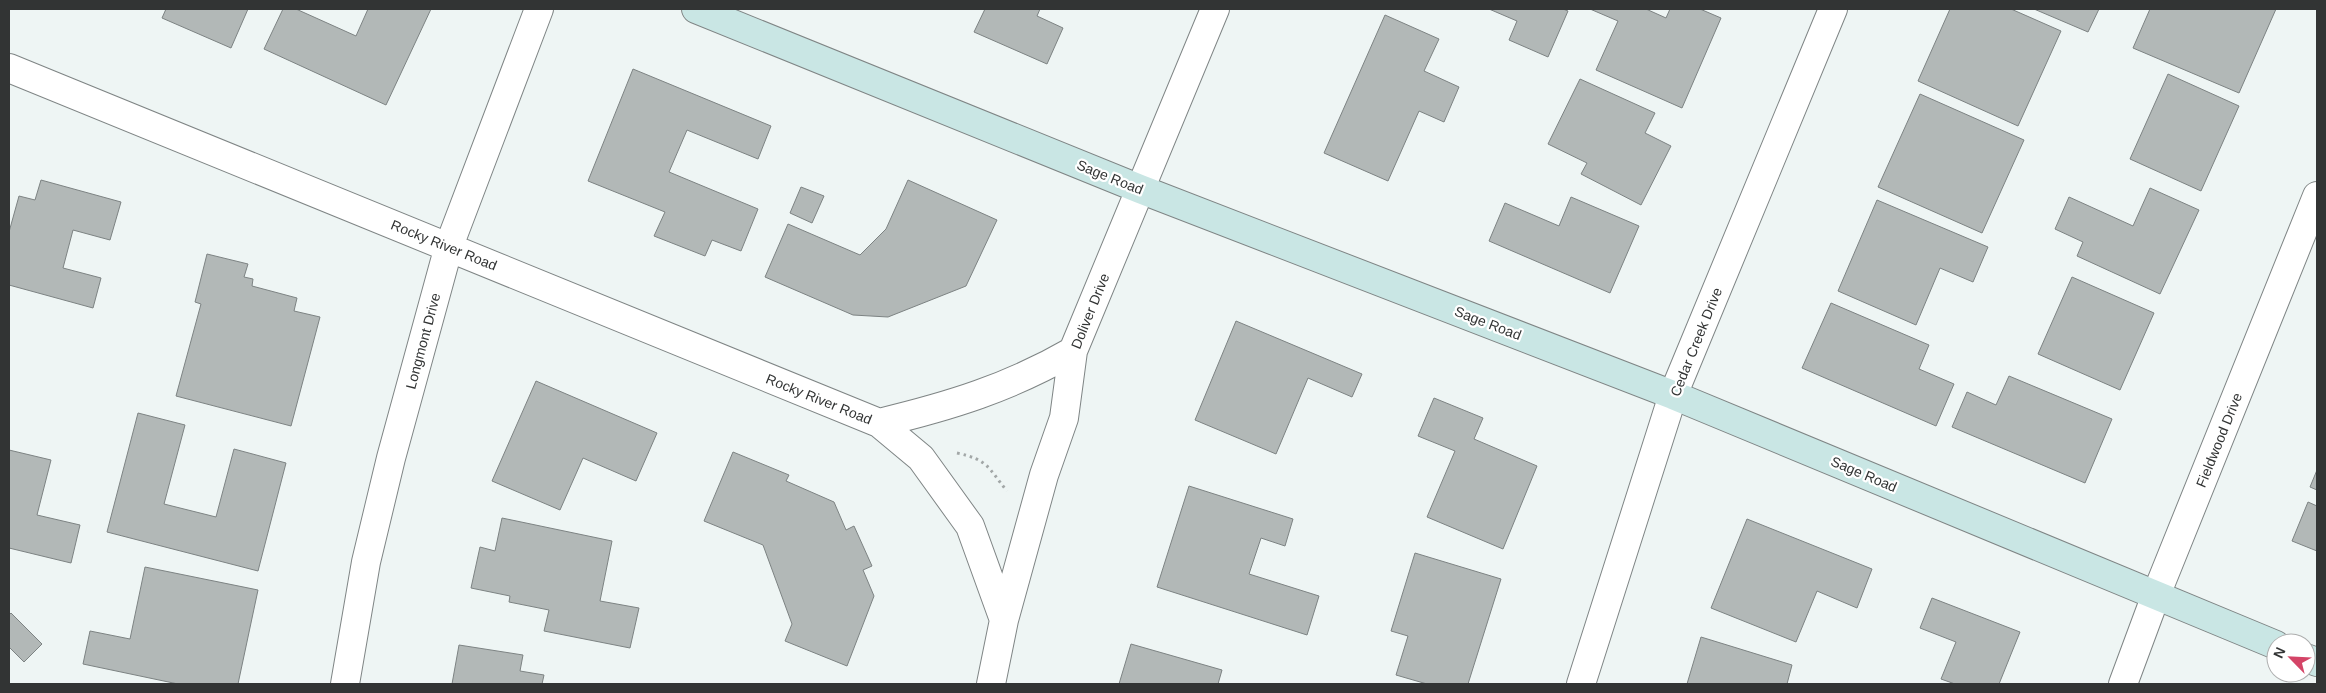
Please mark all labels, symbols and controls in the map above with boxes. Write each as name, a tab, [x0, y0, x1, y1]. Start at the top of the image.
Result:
street label: Sage Road	[1075, 156, 1145, 198]
street label: Rocky River Road	[389, 216, 499, 274]
street label: Doliver Drive	[1068, 271, 1113, 351]
street label: Cedar Creek Drive	[1667, 285, 1725, 399]
street label: Longmont Drive	[402, 291, 444, 391]
street label: Sage Road	[1452, 303, 1524, 343]
street label: Rocky River Road	[764, 370, 874, 428]
street label: Fieldwood Drive	[2193, 390, 2245, 490]
street label: Sage Road	[1829, 453, 1899, 495]
north arrow	[2266, 633, 2316, 683]
text: N	[2270, 645, 2288, 661]

